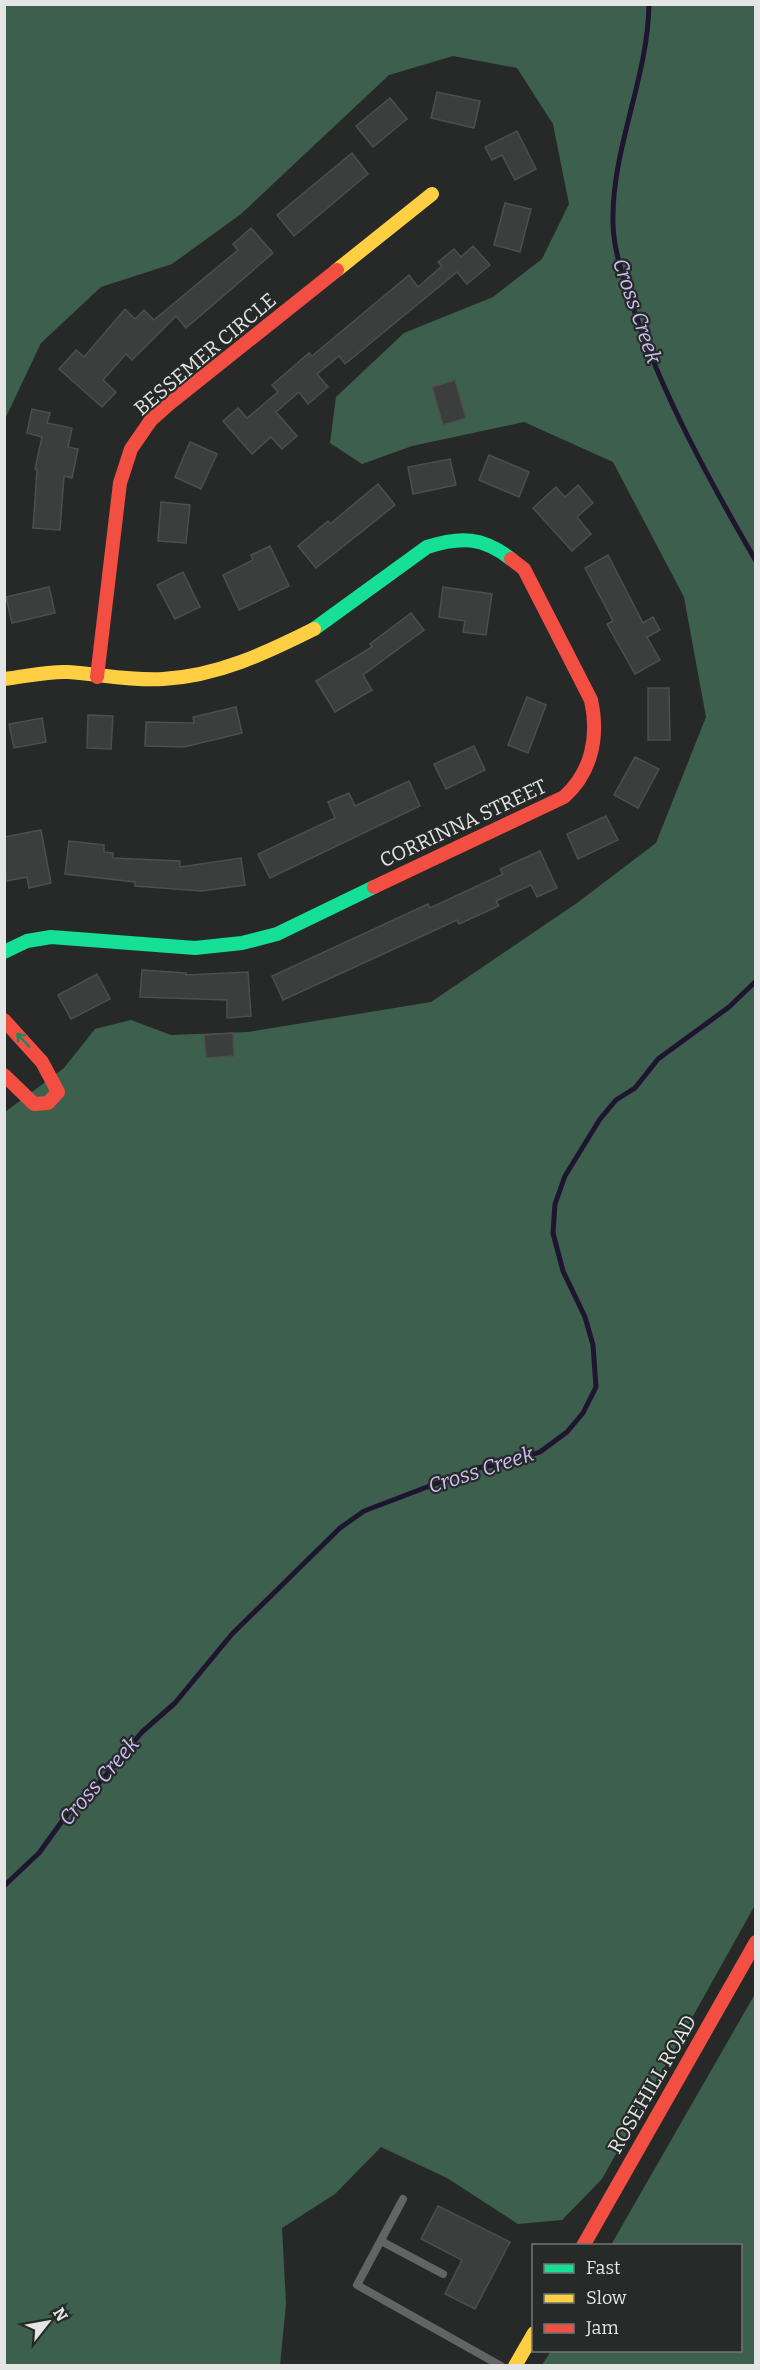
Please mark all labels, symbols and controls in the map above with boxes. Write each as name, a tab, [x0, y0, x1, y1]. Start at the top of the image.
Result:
water label: Cross Creek	[607, 255, 667, 368]
street label: BESSEMER CIRCLE	[129, 288, 281, 420]
street label: CORRINNA STREET	[376, 774, 551, 872]
one-way arrow	[16, 1033, 31, 1048]
water label: Cross Creek	[425, 1441, 538, 1499]
water label: Cross Creek	[53, 1731, 145, 1831]
street label: ROSEHILL ROAD	[603, 2010, 701, 2158]
legend	[532, 2244, 742, 2352]
text: Fast	[586, 2257, 621, 2279]
text: Slow	[586, 2287, 627, 2309]
north arrow	[18, 2292, 78, 2352]
text: N	[49, 2304, 72, 2325]
text: Jam	[585, 2317, 619, 2339]

